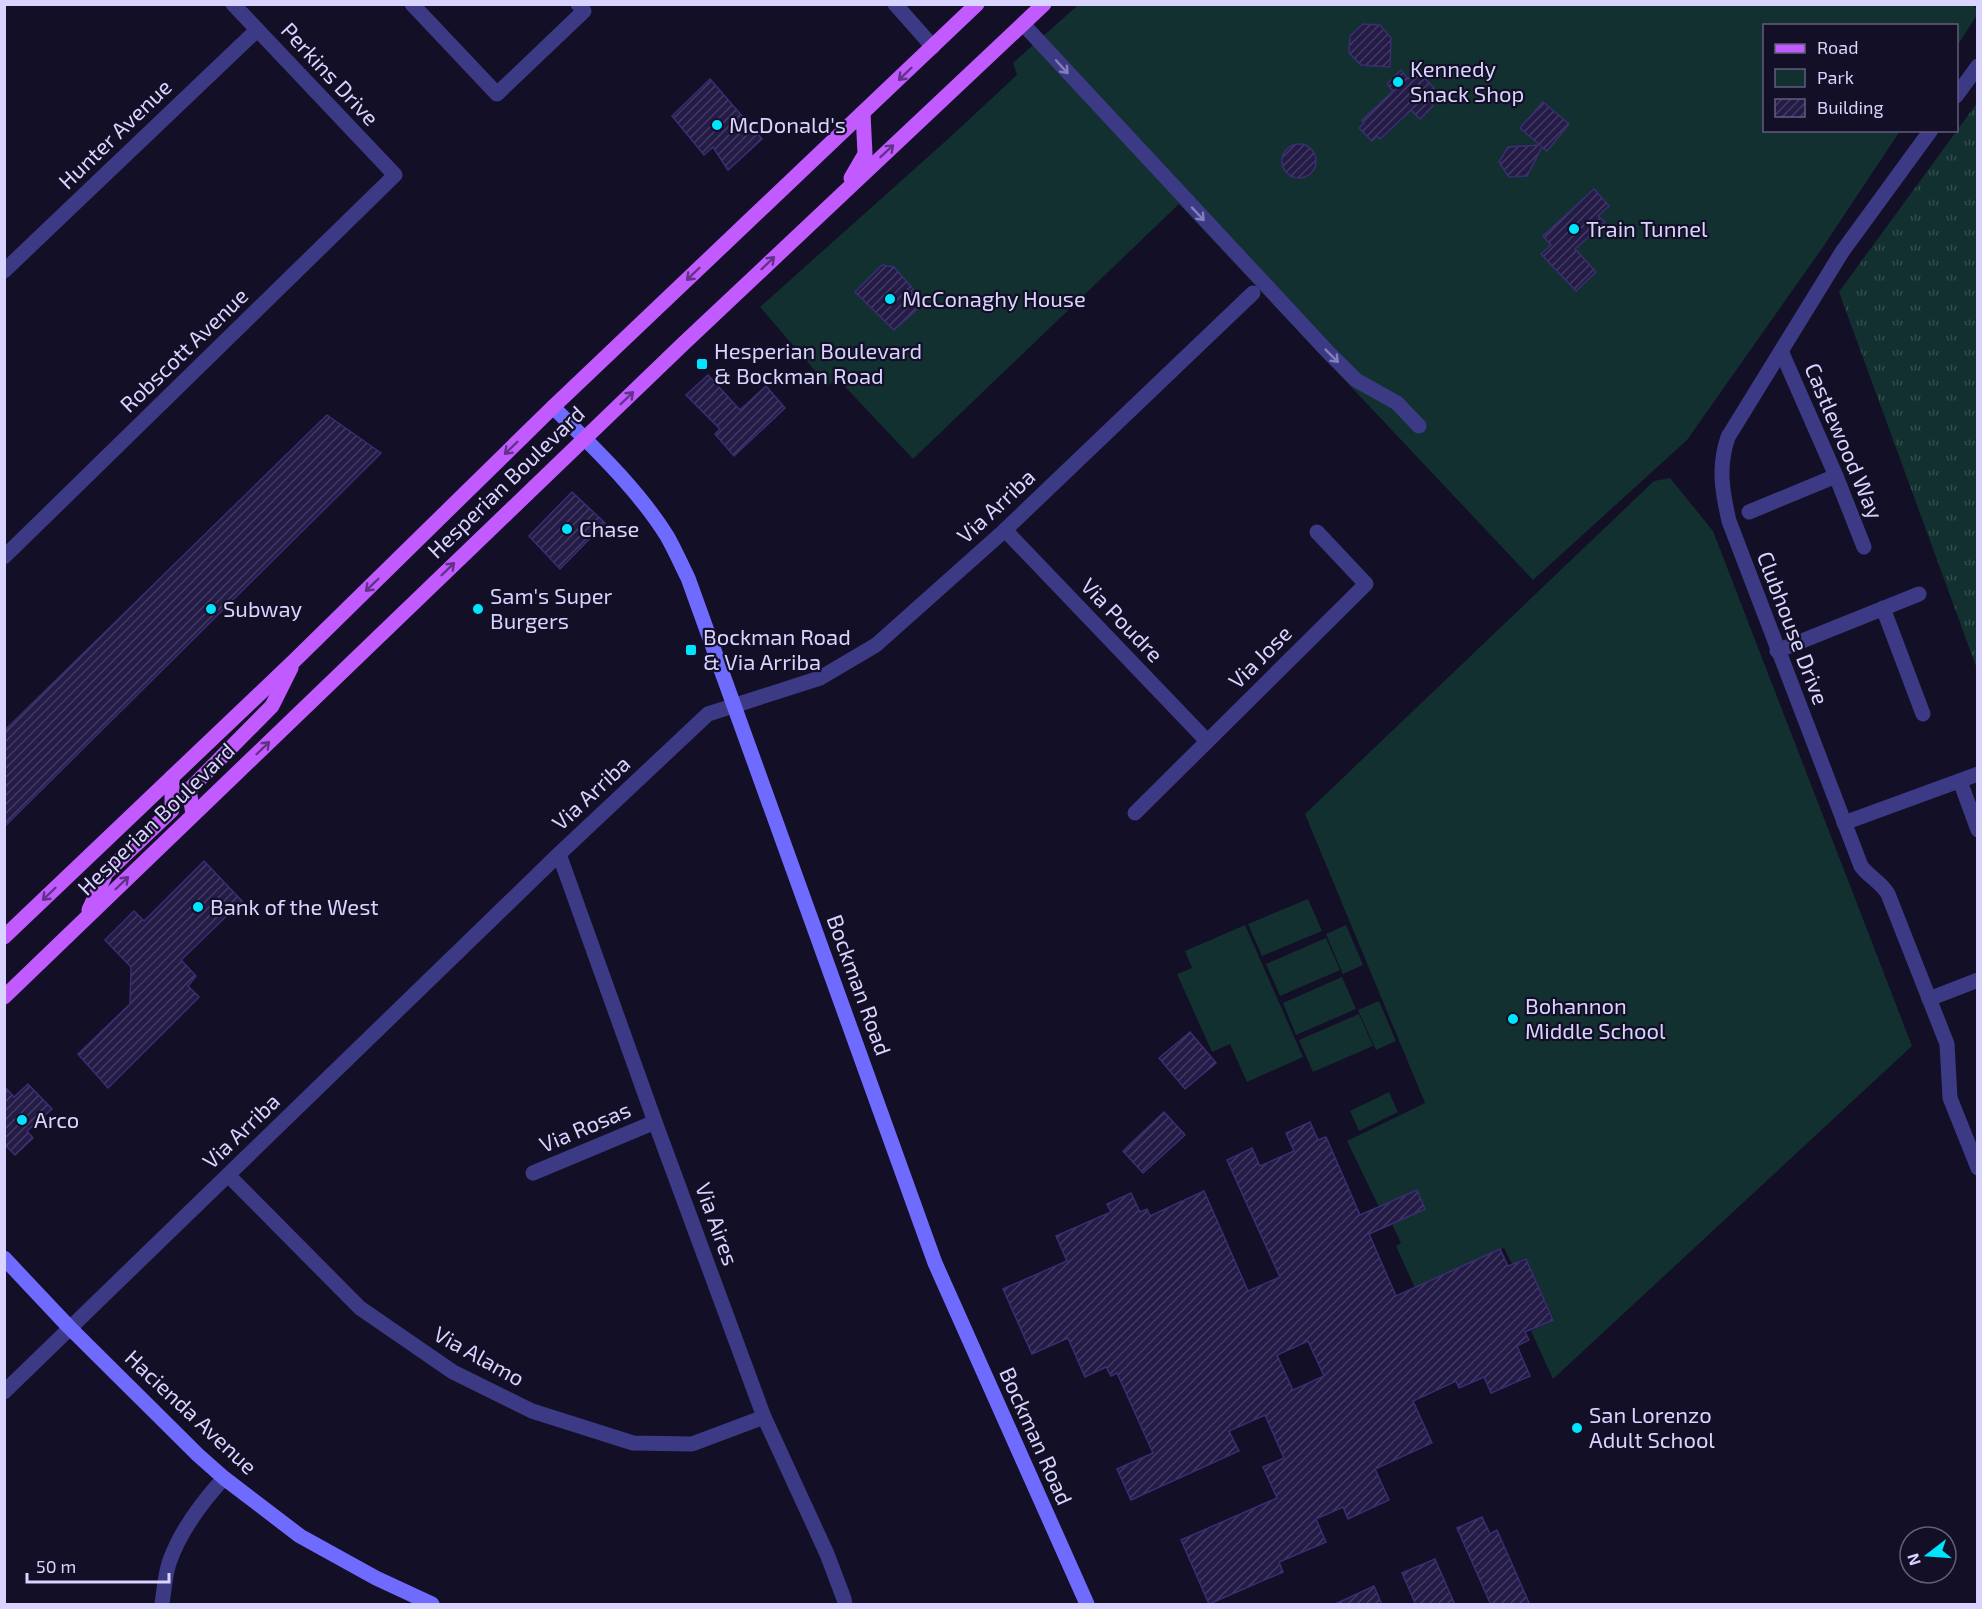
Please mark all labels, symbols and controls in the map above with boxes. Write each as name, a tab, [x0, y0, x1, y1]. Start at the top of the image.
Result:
street label: Perkins Drive	[276, 16, 385, 130]
legend	[1763, 24, 1958, 132]
text: Road	[1817, 36, 1858, 58]
place label: Kennedy Snack Shop	[1410, 55, 1524, 106]
one-way arrow	[1055, 59, 1069, 74]
text: Park	[1817, 66, 1854, 88]
one-way arrow	[897, 67, 912, 81]
street label: Hunter Avenue	[53, 73, 176, 194]
marker: Kennedy Snack Shop	[1391, 75, 1405, 89]
text: Building	[1817, 96, 1884, 118]
place label: McDonald's	[729, 111, 846, 137]
marker: McDonald's	[710, 118, 724, 132]
one-way arrow	[879, 144, 894, 158]
one-way arrow	[1191, 207, 1205, 222]
place label: Train Tunnel	[1586, 215, 1708, 241]
marker: Train Tunnel	[1567, 222, 1581, 236]
one-way arrow	[760, 256, 775, 270]
one-way arrow	[686, 267, 701, 282]
street label: Robscott Avenue	[114, 282, 253, 417]
place label: McConaghy House	[902, 285, 1086, 311]
marker: McConaghy House	[883, 292, 897, 306]
place label: Hesperian Boulevard & Bockman Road	[714, 337, 922, 388]
one-way arrow	[1324, 349, 1339, 364]
marker: Hesperian Boulevard & Bockman Road	[695, 357, 709, 371]
street label: Castlewood Way	[1800, 359, 1890, 523]
one-way arrow	[619, 390, 634, 405]
street label: Hesperian Boulevard	[421, 400, 589, 563]
one-way arrow	[503, 441, 518, 456]
street label: Via Arriba	[951, 463, 1040, 548]
place label: Chase	[579, 515, 639, 541]
marker: Chase	[560, 522, 574, 536]
street label: Clubhouse Drive	[1753, 547, 1835, 708]
one-way arrow	[440, 562, 455, 576]
street label: Via Poudre	[1076, 572, 1169, 667]
one-way arrow	[364, 577, 379, 592]
place label: Sam's Super Burgers	[490, 582, 613, 633]
place label: Subway	[223, 595, 302, 621]
marker: Subway	[204, 602, 218, 616]
marker: Sam's Super Burgers	[471, 602, 485, 616]
street label: Via Jose	[1222, 619, 1296, 693]
place label: Bockman Road & Via Arriba	[703, 623, 851, 674]
marker: Bockman Road & Via Arriba	[684, 643, 698, 657]
street label: Hesperian Boulevard	[71, 737, 239, 900]
one-way arrow	[255, 741, 270, 755]
street label: Via Arriba	[546, 750, 635, 835]
one-way arrow	[114, 876, 129, 890]
one-way arrow	[42, 887, 57, 902]
place label: Bank of the West	[210, 893, 379, 919]
marker: Bank of the West	[191, 900, 205, 914]
street label: Bockman Road	[822, 911, 897, 1059]
place label: Bohannon Middle School	[1525, 992, 1666, 1043]
marker: Bohannon Middle School	[1506, 1012, 1520, 1026]
street label: Via Arriba	[196, 1087, 284, 1173]
street label: Via Rosas	[535, 1095, 634, 1157]
place label: Arco	[34, 1106, 79, 1132]
marker: Arco	[15, 1113, 29, 1127]
street label: Via Aires	[691, 1179, 745, 1269]
street label: Via Alamo	[430, 1320, 529, 1391]
street label: Hacienda Avenue	[121, 1344, 263, 1479]
street label: Bockman Road	[995, 1363, 1079, 1508]
place label: San Lorenzo Adult School	[1589, 1401, 1715, 1452]
marker: San Lorenzo Adult School	[1570, 1421, 1584, 1435]
north arrow	[1898, 1525, 1958, 1585]
scale bar	[27, 1546, 170, 1584]
text: N	[1902, 1551, 1924, 1568]
text: 50 m	[36, 1555, 76, 1577]

